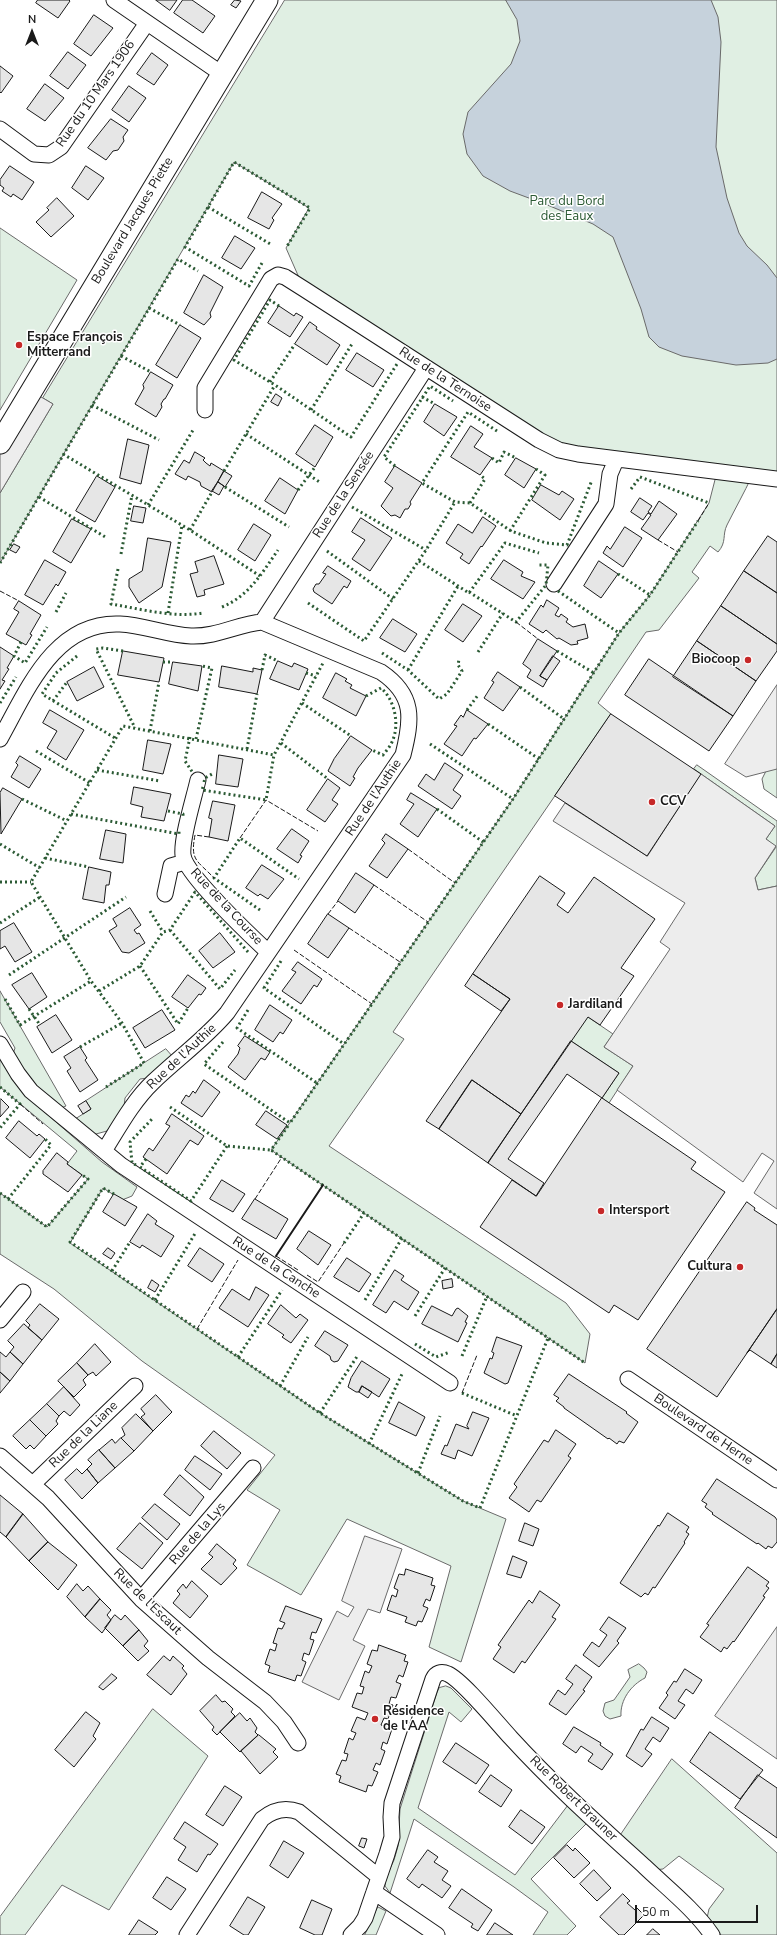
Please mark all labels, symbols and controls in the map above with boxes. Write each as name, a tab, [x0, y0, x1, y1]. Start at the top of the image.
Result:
north arrow	[12, 12, 52, 52]
text: N	[28, 12, 36, 27]
street label: Rue du 10 Mars 1906	[53, 38, 139, 150]
street label: Boulevard Jacques Piette	[89, 155, 177, 287]
park label: Parc du Bord des Eaux	[529, 194, 605, 225]
place label: Espace François Mitterrand	[27, 330, 123, 361]
marker: Espace François Mitterrand	[14, 340, 24, 350]
street label: Rue de la Ternoise	[396, 344, 494, 416]
street label: Rue de la Sensée	[310, 449, 378, 541]
place label: Biocoop	[691, 652, 740, 668]
marker: Biocoop	[743, 655, 753, 665]
street label: Rue de l'Authie	[343, 757, 405, 839]
place label: CCV	[660, 794, 686, 810]
marker: CCV	[647, 797, 657, 807]
street label: Rue de la Course	[187, 866, 265, 948]
place label: Jardiland	[568, 997, 622, 1013]
marker: Jardiland	[555, 1000, 565, 1010]
street label: Rue de l'Authie	[144, 1021, 220, 1093]
place label: Intersport	[609, 1203, 669, 1219]
marker: Intersport	[596, 1206, 606, 1216]
street label: Rue de la Canche	[229, 1234, 323, 1302]
place label: Cultura	[687, 1259, 732, 1275]
marker: Cultura	[735, 1262, 745, 1272]
street label: Boulevard de Herne	[650, 1391, 756, 1469]
street label: Rue de la Liane	[46, 1398, 122, 1472]
street label: Rue de la Lys	[167, 1500, 229, 1568]
street label: Rue de l'Escaut	[110, 1566, 184, 1638]
place label: Résidence de l'AA	[383, 1704, 444, 1735]
marker: Résidence de l'AA	[370, 1714, 380, 1724]
street label: Rue Robert Brauner	[526, 1753, 620, 1845]
scale bar	[637, 1897, 760, 1923]
text: 50 m	[642, 1904, 670, 1920]

